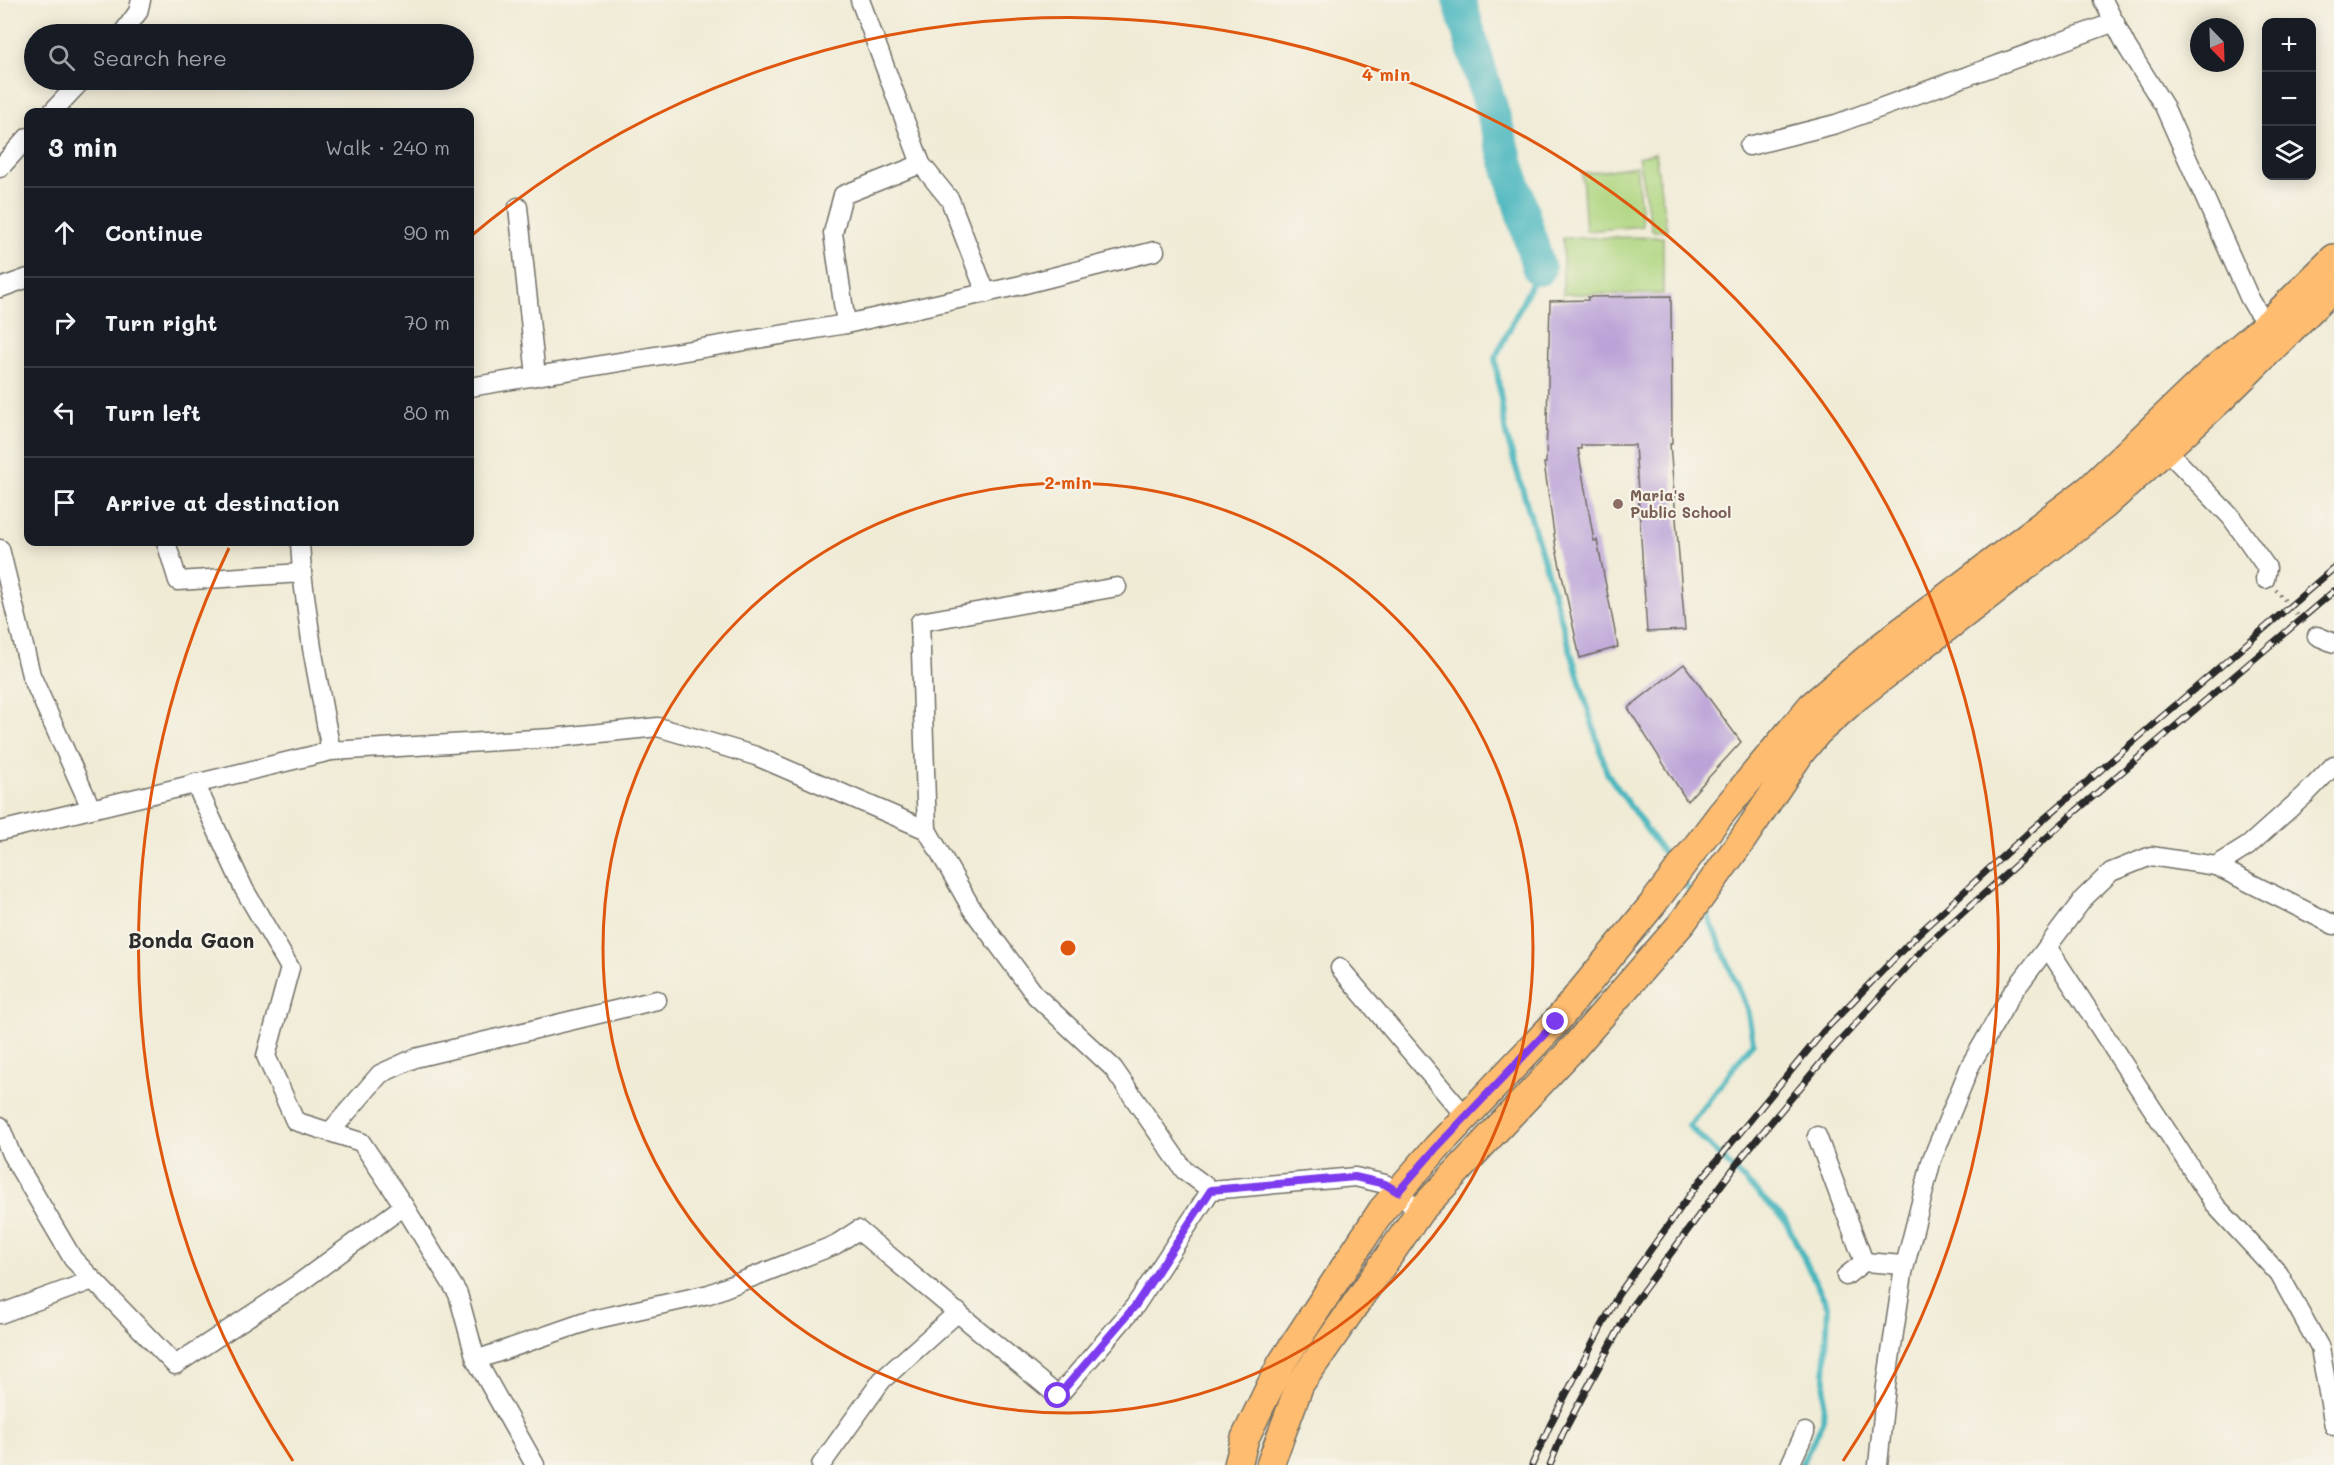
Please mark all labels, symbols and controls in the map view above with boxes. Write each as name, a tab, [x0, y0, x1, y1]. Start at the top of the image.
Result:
north arrow	[2190, 18, 2244, 72]
map controls	[2262, 18, 2316, 180]
button: +	[2262, 18, 2316, 72]
search box	[24, 24, 474, 90]
icon: search	[45, 41, 78, 74]
text: Search here	[93, 43, 227, 72]
text: 4 min	[1362, 62, 1410, 86]
button: −	[2262, 72, 2316, 126]
button: layers	[2262, 126, 2316, 180]
text: 3 min	[48, 130, 117, 164]
text: Walk · 240 m	[325, 134, 450, 160]
icon: ahead	[48, 216, 81, 249]
text: Continue	[105, 218, 203, 247]
text: 90 m	[404, 219, 450, 245]
icon: right	[48, 306, 81, 339]
text: Turn right	[105, 308, 217, 337]
text: 70 m	[404, 309, 450, 335]
icon: left	[48, 396, 81, 429]
text: Turn left	[105, 398, 201, 427]
text: 80 m	[403, 399, 450, 425]
text: 2 min	[1044, 470, 1092, 494]
place label: Maria's Public School	[1630, 485, 1731, 522]
icon: arrive	[48, 486, 81, 519]
text: Arrive at destination	[105, 488, 340, 517]
marker: Maria's Public School	[1611, 497, 1625, 511]
district label: Bonda Gaon	[128, 926, 254, 953]
centre of rings	[1058, 938, 1078, 958]
route end	[1542, 1008, 1568, 1034]
route start	[1044, 1382, 1070, 1408]

